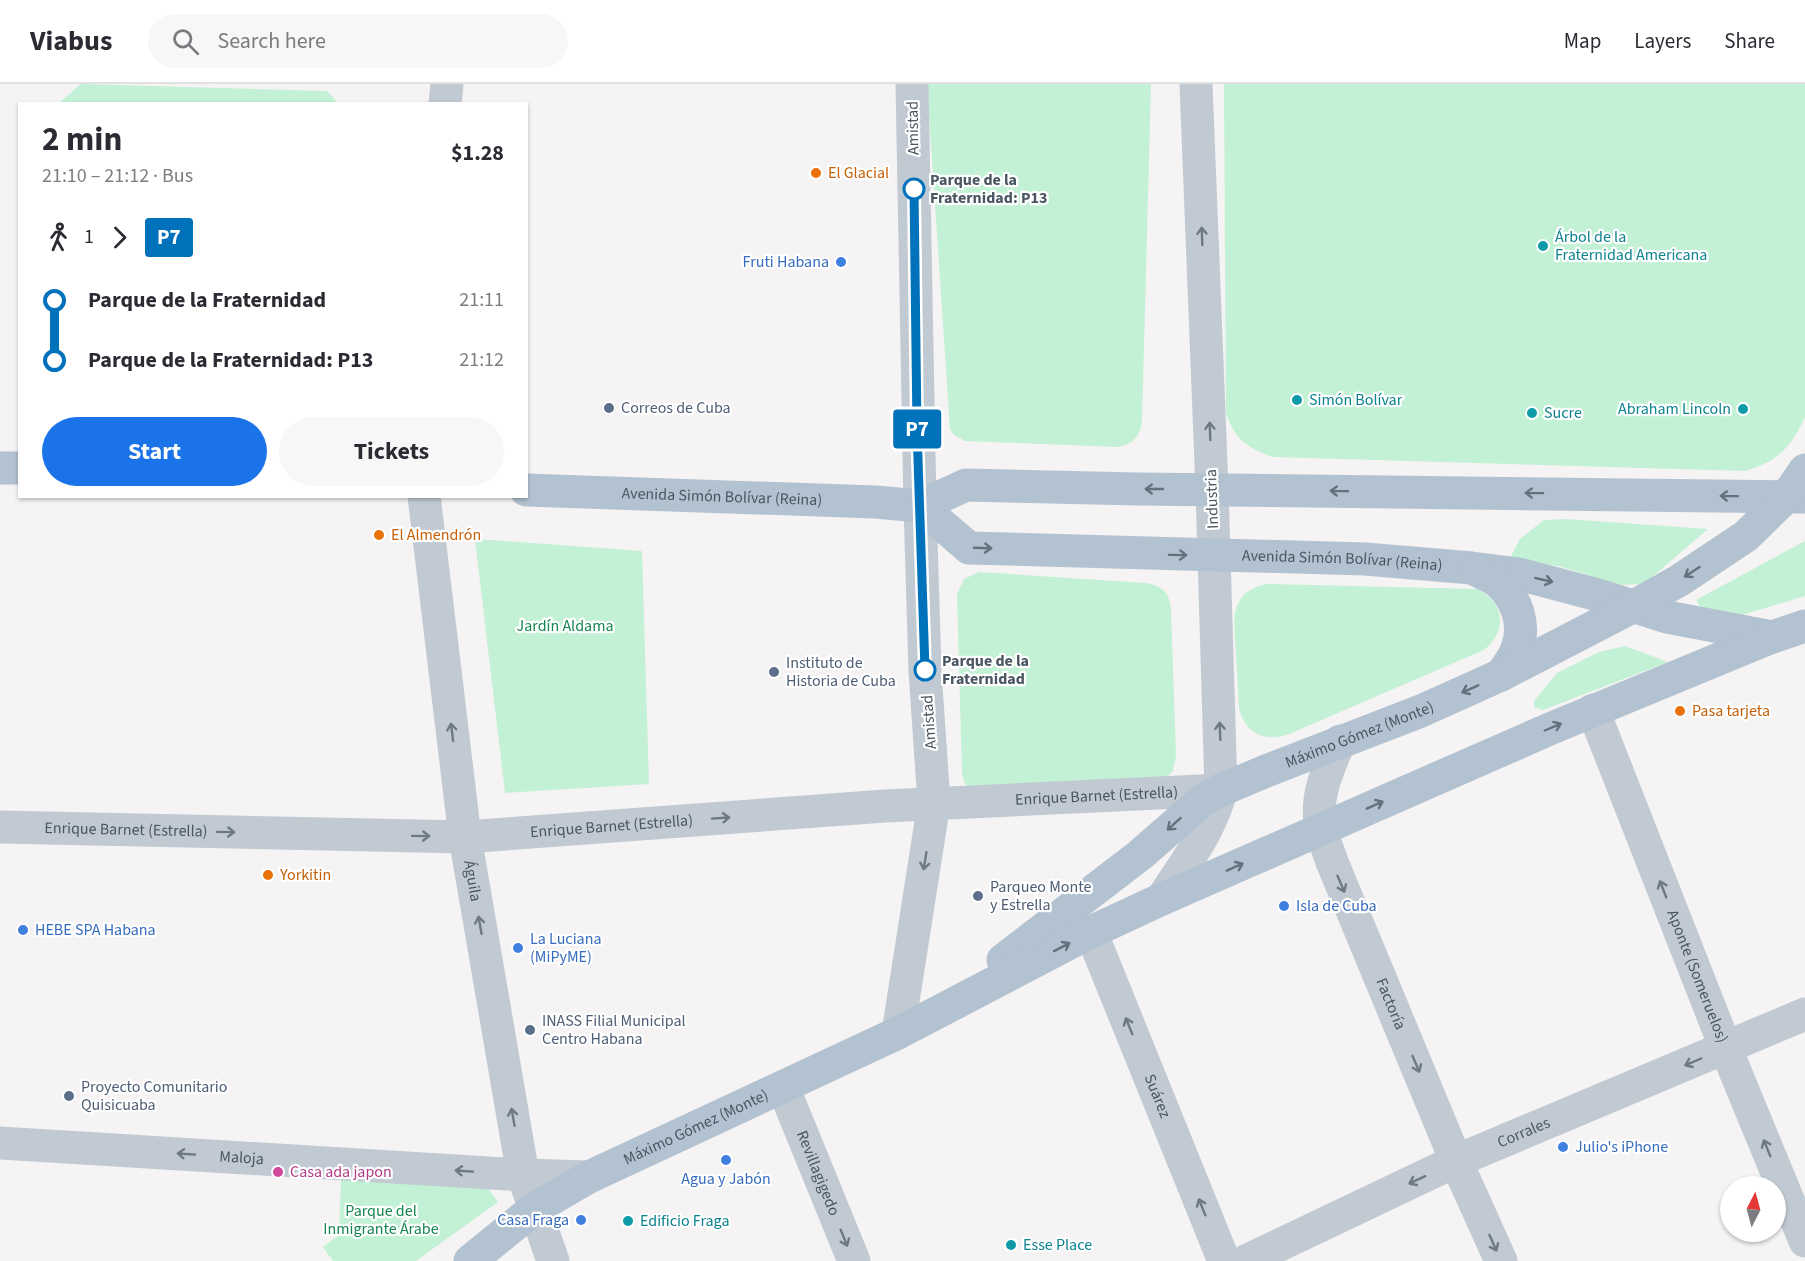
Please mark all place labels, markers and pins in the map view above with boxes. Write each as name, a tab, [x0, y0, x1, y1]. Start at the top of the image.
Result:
place label: El Glacial	[828, 162, 889, 184]
marker: El Glacial	[809, 166, 823, 180]
place label: Parque de la Fraternidad: P13	[930, 169, 1047, 209]
marker: Parque de la Fraternidad: P13	[903, 178, 925, 200]
place label: Árbol de la Fraternidad Americana	[1555, 226, 1707, 266]
marker: Árbol de la Fraternidad Americana	[1536, 239, 1550, 253]
place label: Fruti Habana	[743, 251, 829, 273]
marker: Fruti Habana	[834, 255, 848, 269]
place label: Simón Bolívar	[1309, 389, 1403, 411]
marker: Simón Bolívar	[1290, 393, 1304, 407]
place label: Correos de Cuba	[621, 397, 731, 419]
place label: Abraham Lincoln	[1618, 398, 1731, 420]
marker: Correos de Cuba	[602, 401, 616, 415]
place label: Sucre	[1544, 402, 1582, 424]
marker: Abraham Lincoln	[1736, 402, 1750, 416]
marker: Sucre	[1525, 406, 1539, 420]
place label: El Almendrón	[391, 524, 481, 546]
marker: El Almendrón	[372, 528, 386, 542]
place label: Parque de la Fraternidad	[942, 650, 1029, 690]
place label: Instituto de Historia de Cuba	[786, 652, 896, 692]
marker: Parque de la Fraternidad	[914, 659, 936, 681]
marker: Instituto de Historia de Cuba	[767, 665, 781, 679]
place label: Pasa tarjeta	[1692, 700, 1770, 722]
marker: Pasa tarjeta	[1673, 704, 1687, 718]
place label: Yorkitin	[279, 864, 331, 886]
marker: Yorkitin	[261, 868, 275, 882]
place label: Parqueo Monte y Estrella	[990, 876, 1091, 916]
marker: Parqueo Monte y Estrella	[971, 889, 985, 903]
place label: Isla de Cuba	[1296, 895, 1377, 917]
marker: Isla de Cuba	[1277, 899, 1291, 913]
place label: HEBE SPA Habana	[35, 919, 156, 941]
marker: HEBE SPA Habana	[16, 923, 30, 937]
place label: La Luciana (MiPyME)	[530, 928, 601, 968]
marker: La Luciana (MiPyME)	[511, 941, 525, 955]
place label: INASS Filial Municipal Centro Habana	[542, 1010, 686, 1050]
marker: INASS Filial Municipal Centro Habana	[523, 1023, 537, 1037]
place label: Proyecto Comunitario Quisicuaba	[81, 1076, 227, 1116]
marker: Proyecto Comunitario Quisicuaba	[62, 1089, 76, 1103]
place label: Julio's iPhone	[1575, 1136, 1668, 1158]
marker: Julio's iPhone	[1556, 1140, 1570, 1154]
marker: Agua y Jabón	[719, 1153, 733, 1167]
place label: Casa ada japon	[290, 1161, 392, 1183]
marker: Casa ada japon	[271, 1165, 285, 1179]
place label: Agua y Jabón	[681, 1168, 771, 1190]
place label: Casa Fraga	[497, 1209, 569, 1231]
place label: Edificio Fraga	[640, 1210, 730, 1232]
marker: Casa Fraga	[574, 1213, 588, 1227]
marker: Edificio Fraga	[621, 1214, 635, 1228]
place label: Esse Place	[1023, 1234, 1092, 1256]
marker: Esse Place	[1004, 1238, 1018, 1252]

